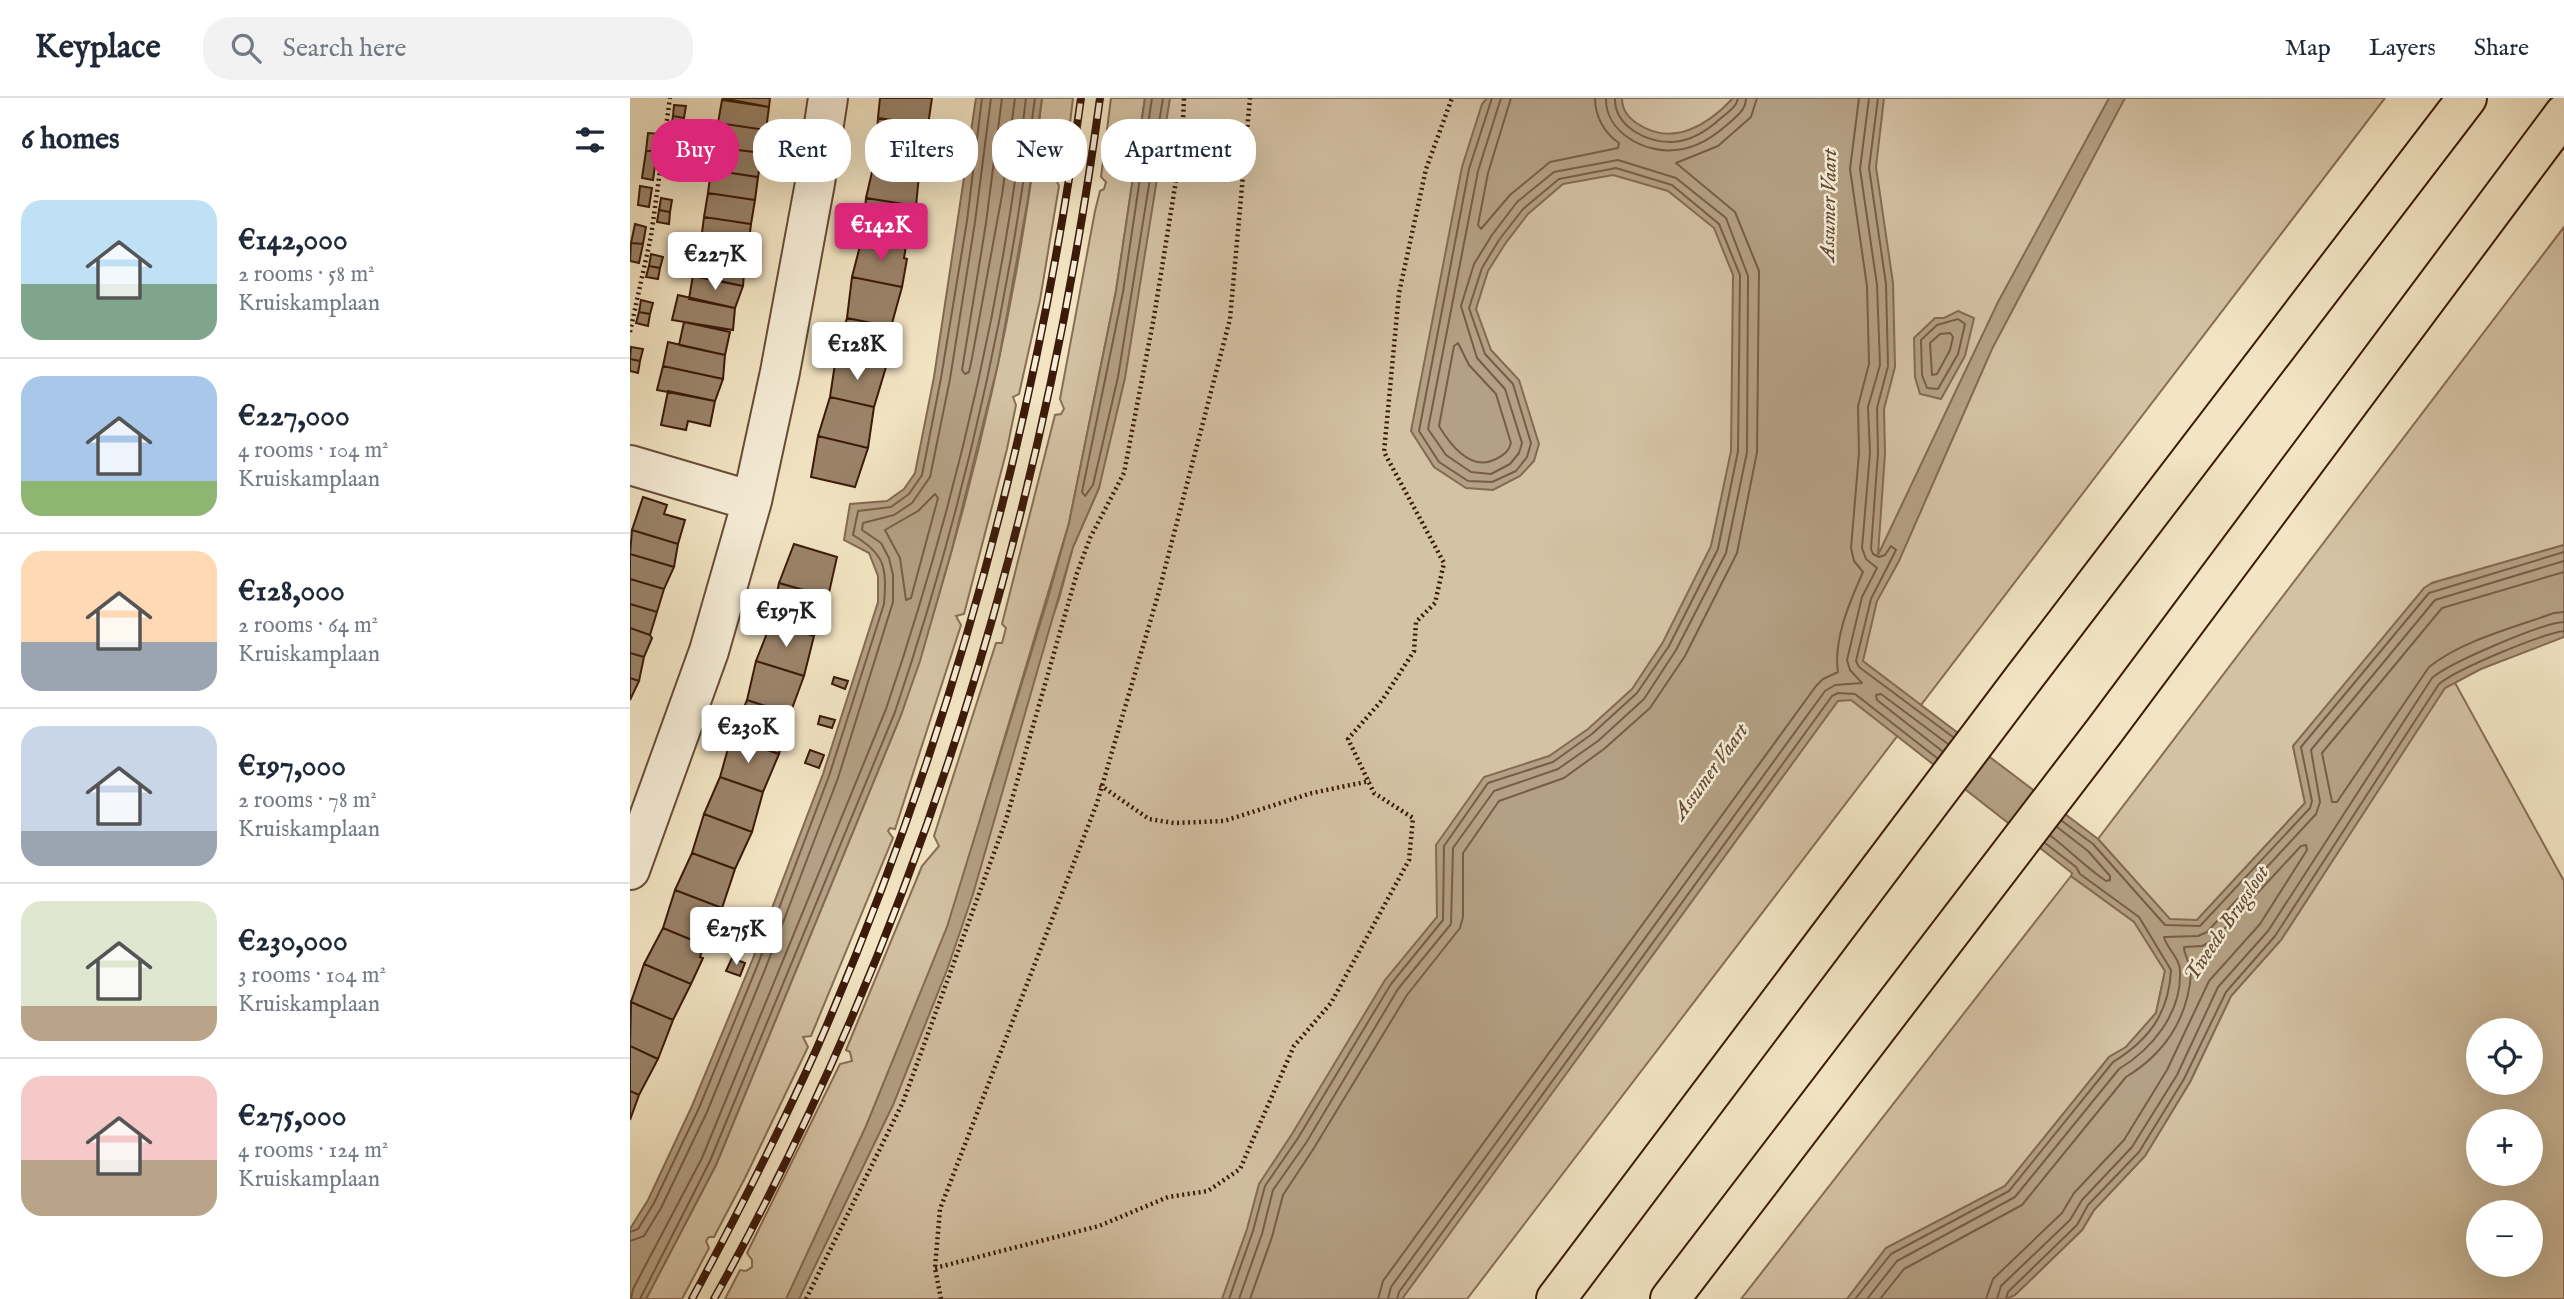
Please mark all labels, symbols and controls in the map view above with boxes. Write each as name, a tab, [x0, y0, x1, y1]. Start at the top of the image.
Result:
search box	[203, 17, 693, 80]
text: Keyplace	[35, 27, 161, 69]
icon: search	[227, 29, 265, 67]
text: Search here	[283, 32, 407, 65]
text: Map	[2285, 33, 2331, 64]
text: Layers	[2369, 33, 2436, 64]
text: Share	[2474, 33, 2529, 64]
chip: Buy	[651, 119, 739, 182]
chip: Rent	[753, 119, 851, 182]
chip: Filters	[865, 119, 978, 182]
chip: New	[992, 119, 1087, 182]
chip: Apartment	[1101, 119, 1256, 182]
text: 6 homes	[21, 121, 120, 159]
icon: filters	[571, 121, 609, 159]
water label: Assumer Vaart	[1815, 147, 1844, 264]
pin: €142K	[832, 204, 930, 263]
text: €142K	[851, 211, 911, 240]
text: €142,000	[238, 222, 348, 260]
icon: home	[77, 228, 161, 312]
pin: €227K	[666, 232, 764, 292]
text: €227K	[684, 240, 746, 269]
text: 2 rooms · 58 m²	[238, 260, 375, 289]
text: Kruiskamplaan	[238, 289, 380, 318]
pin: €128K	[808, 322, 906, 382]
text: €128K	[828, 330, 886, 359]
text: €227,000	[238, 398, 350, 436]
icon: home	[77, 404, 161, 488]
text: 4 rooms · 104 m²	[238, 436, 389, 465]
text: Kruiskamplaan	[238, 465, 380, 494]
text: €128,000	[238, 573, 345, 611]
icon: home	[77, 579, 161, 663]
pin: €197K	[737, 589, 835, 649]
text: €197K	[756, 597, 816, 626]
text: 2 rooms · 64 m²	[238, 611, 378, 640]
text: Kruiskamplaan	[238, 640, 380, 669]
pin: €230K	[699, 706, 797, 765]
text: €230K	[718, 713, 778, 742]
water label: Assumer Vaart	[1666, 717, 1756, 827]
text: €197,000	[238, 748, 346, 786]
icon: home	[77, 754, 161, 838]
text: 2 rooms · 78 m²	[238, 786, 377, 815]
text: Kruiskamplaan	[238, 815, 380, 844]
water label: Tweede Brugsloot	[2179, 860, 2277, 987]
pin: €275K	[687, 908, 785, 967]
text: €275K	[706, 915, 766, 944]
text: €230,000	[238, 923, 348, 961]
icon: home	[77, 929, 161, 1013]
text: 3 rooms · 104 m²	[238, 961, 386, 990]
text: Kruiskamplaan	[238, 990, 380, 1019]
map controls	[2466, 1018, 2543, 1277]
button: locate	[2466, 1018, 2543, 1095]
text: €275,000	[238, 1098, 346, 1136]
icon: home	[77, 1104, 161, 1188]
button: +	[2466, 1109, 2543, 1186]
text: 4 rooms · 124 m²	[238, 1136, 388, 1165]
text: Kruiskamplaan	[238, 1165, 380, 1194]
button: −	[2466, 1200, 2543, 1277]

